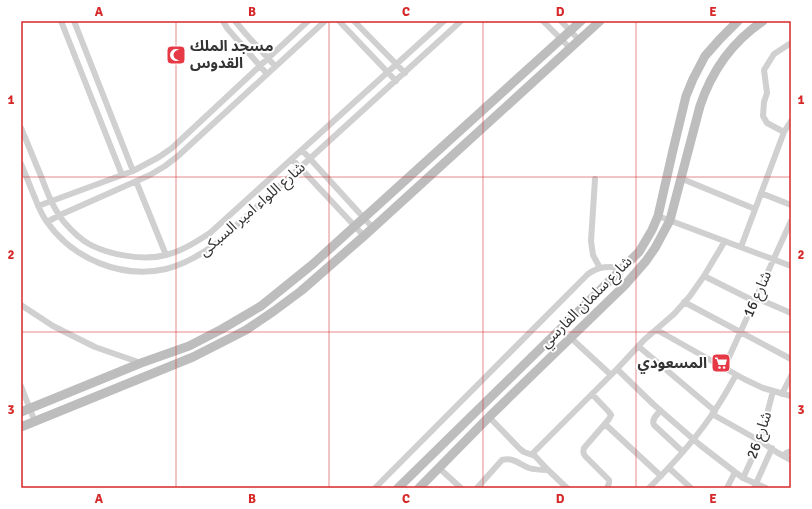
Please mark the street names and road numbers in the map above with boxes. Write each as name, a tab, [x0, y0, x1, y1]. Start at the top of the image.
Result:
street label: شارع اللواء امير السبكى	[195, 158, 311, 262]
street label: شارع سلمان الفارسي	[536, 252, 638, 354]
street label: شارع 16	[739, 268, 778, 321]
street label: شارع 26	[743, 409, 778, 462]

